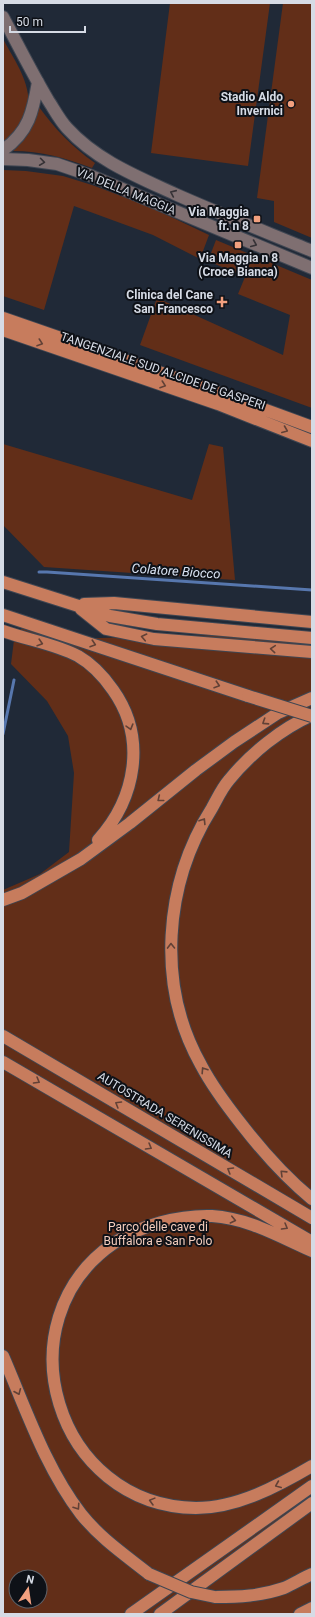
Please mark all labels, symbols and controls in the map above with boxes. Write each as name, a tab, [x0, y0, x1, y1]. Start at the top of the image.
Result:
scale bar	[10, 8, 85, 34]
text: 50 m	[16, 15, 43, 29]
place label: Stadio Aldo Invernici	[221, 90, 283, 118]
marker: Stadio Aldo Invernici	[286, 99, 296, 109]
one-way arrow	[39, 157, 45, 166]
street label: VIA DELLA MAGGIA	[74, 165, 178, 217]
one-way arrow	[169, 190, 177, 198]
place label: Via Maggia fr. n 8	[188, 205, 250, 233]
marker: Via Maggia fr. n 8	[252, 214, 262, 224]
one-way arrow	[250, 239, 258, 247]
marker: Via Maggia n 8 (Croce Bianca)	[233, 240, 243, 250]
place label: Via Maggia n 8 (Croce Bianca)	[198, 251, 278, 279]
place label: Clinica del Cane San Francesco	[126, 288, 214, 316]
marker: Clinica del Cane San Francesco	[216, 296, 228, 308]
street label: TANGENZIALE SUD ALCIDE DE GASPERI	[59, 329, 267, 413]
one-way arrow	[36, 338, 43, 347]
one-way arrow	[159, 380, 166, 389]
one-way arrow	[281, 425, 288, 433]
water label: Colatore Biocco	[131, 560, 221, 582]
one-way arrow	[141, 634, 147, 642]
one-way arrow	[37, 638, 44, 647]
one-way arrow	[90, 639, 97, 648]
one-way arrow	[270, 645, 276, 654]
one-way arrow	[213, 681, 220, 689]
one-way arrow	[262, 717, 269, 725]
one-way arrow	[125, 723, 134, 730]
one-way arrow	[158, 794, 165, 801]
one-way arrow	[198, 819, 205, 826]
one-way arrow	[167, 943, 176, 949]
one-way arrow	[201, 1067, 209, 1074]
street label: AUTOSTRADA SERENISSIMA	[95, 1069, 235, 1161]
one-way arrow	[33, 1076, 40, 1083]
one-way arrow	[115, 1101, 122, 1108]
one-way arrow	[145, 1142, 152, 1149]
one-way arrow	[227, 1167, 234, 1174]
one-way arrow	[280, 1170, 288, 1178]
one-way arrow	[230, 1216, 236, 1224]
park label: Parco delle cave di Buffalora e San Polo	[104, 1220, 213, 1248]
one-way arrow	[281, 1222, 288, 1229]
one-way arrow	[13, 1387, 21, 1395]
one-way arrow	[274, 1480, 282, 1488]
one-way arrow	[149, 1497, 156, 1505]
one-way arrow	[72, 1503, 79, 1510]
north arrow	[8, 1569, 48, 1609]
text: N	[25, 1573, 36, 1587]

